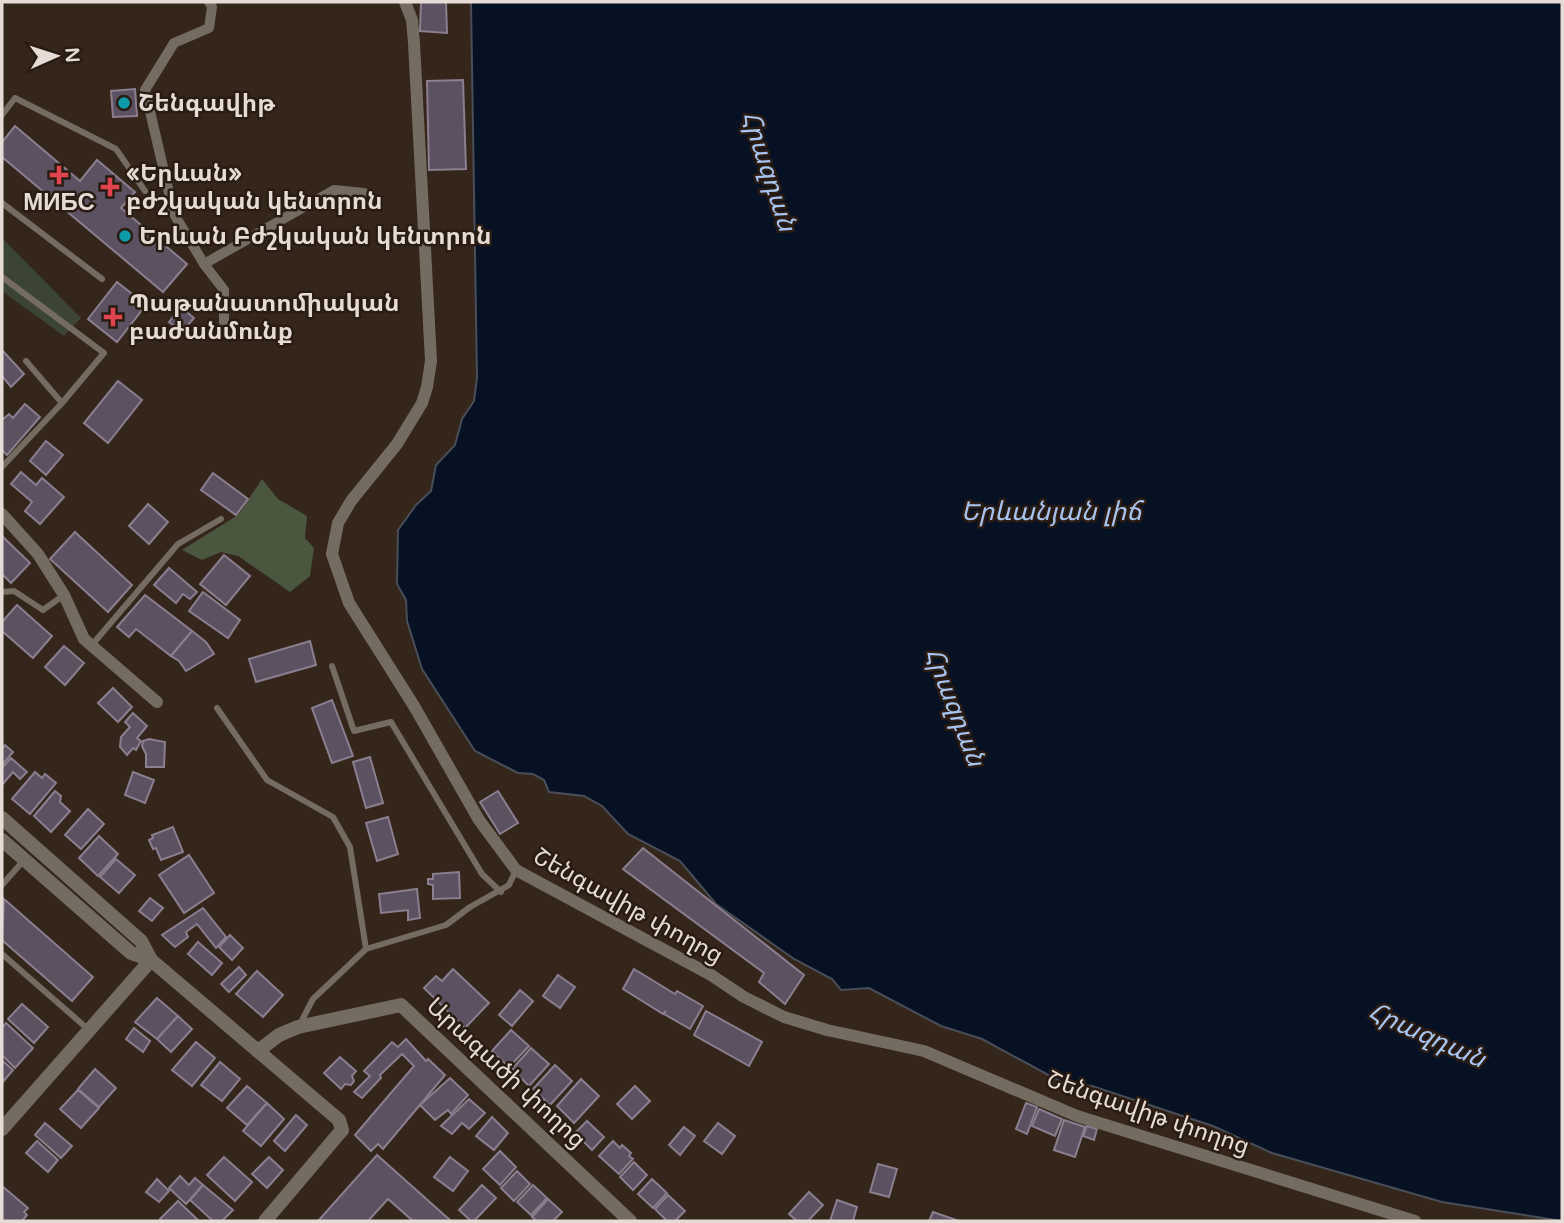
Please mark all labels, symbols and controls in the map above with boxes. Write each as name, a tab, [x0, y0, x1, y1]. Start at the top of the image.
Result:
north arrow	[21, 21, 91, 91]
text: N	[61, 47, 83, 63]
place label: Շենգավիթ	[138, 89, 276, 118]
marker: Շենգավիթ	[116, 95, 132, 111]
water label: Հրազդան	[735, 107, 803, 236]
place label: «Երևան» բժշկական կենտրոն	[126, 159, 383, 216]
marker: МИБС	[49, 165, 69, 185]
marker: «Երևան» բժշկական կենտրոն	[100, 177, 120, 197]
place label: МИБС	[23, 188, 95, 217]
place label: Երևան Բժշկական կենտրոն	[139, 222, 492, 251]
marker: Երևան Բժշկական կենտրոն	[117, 228, 133, 244]
place label: Պաթանատոմիական բաժանմունք	[129, 289, 400, 346]
marker: Պաթանատոմիական բաժանմունք	[103, 307, 123, 327]
water label: Երևանյան լիճ	[961, 496, 1145, 527]
water label: Հրազդան	[918, 643, 992, 772]
street label: Շենգավիթ փողոց	[528, 842, 728, 970]
street label: Արագածի փողոց	[420, 992, 592, 1154]
water label: Հրազդան	[1364, 996, 1491, 1075]
street label: Շենգավիթ փողոց	[1043, 1065, 1253, 1161]

